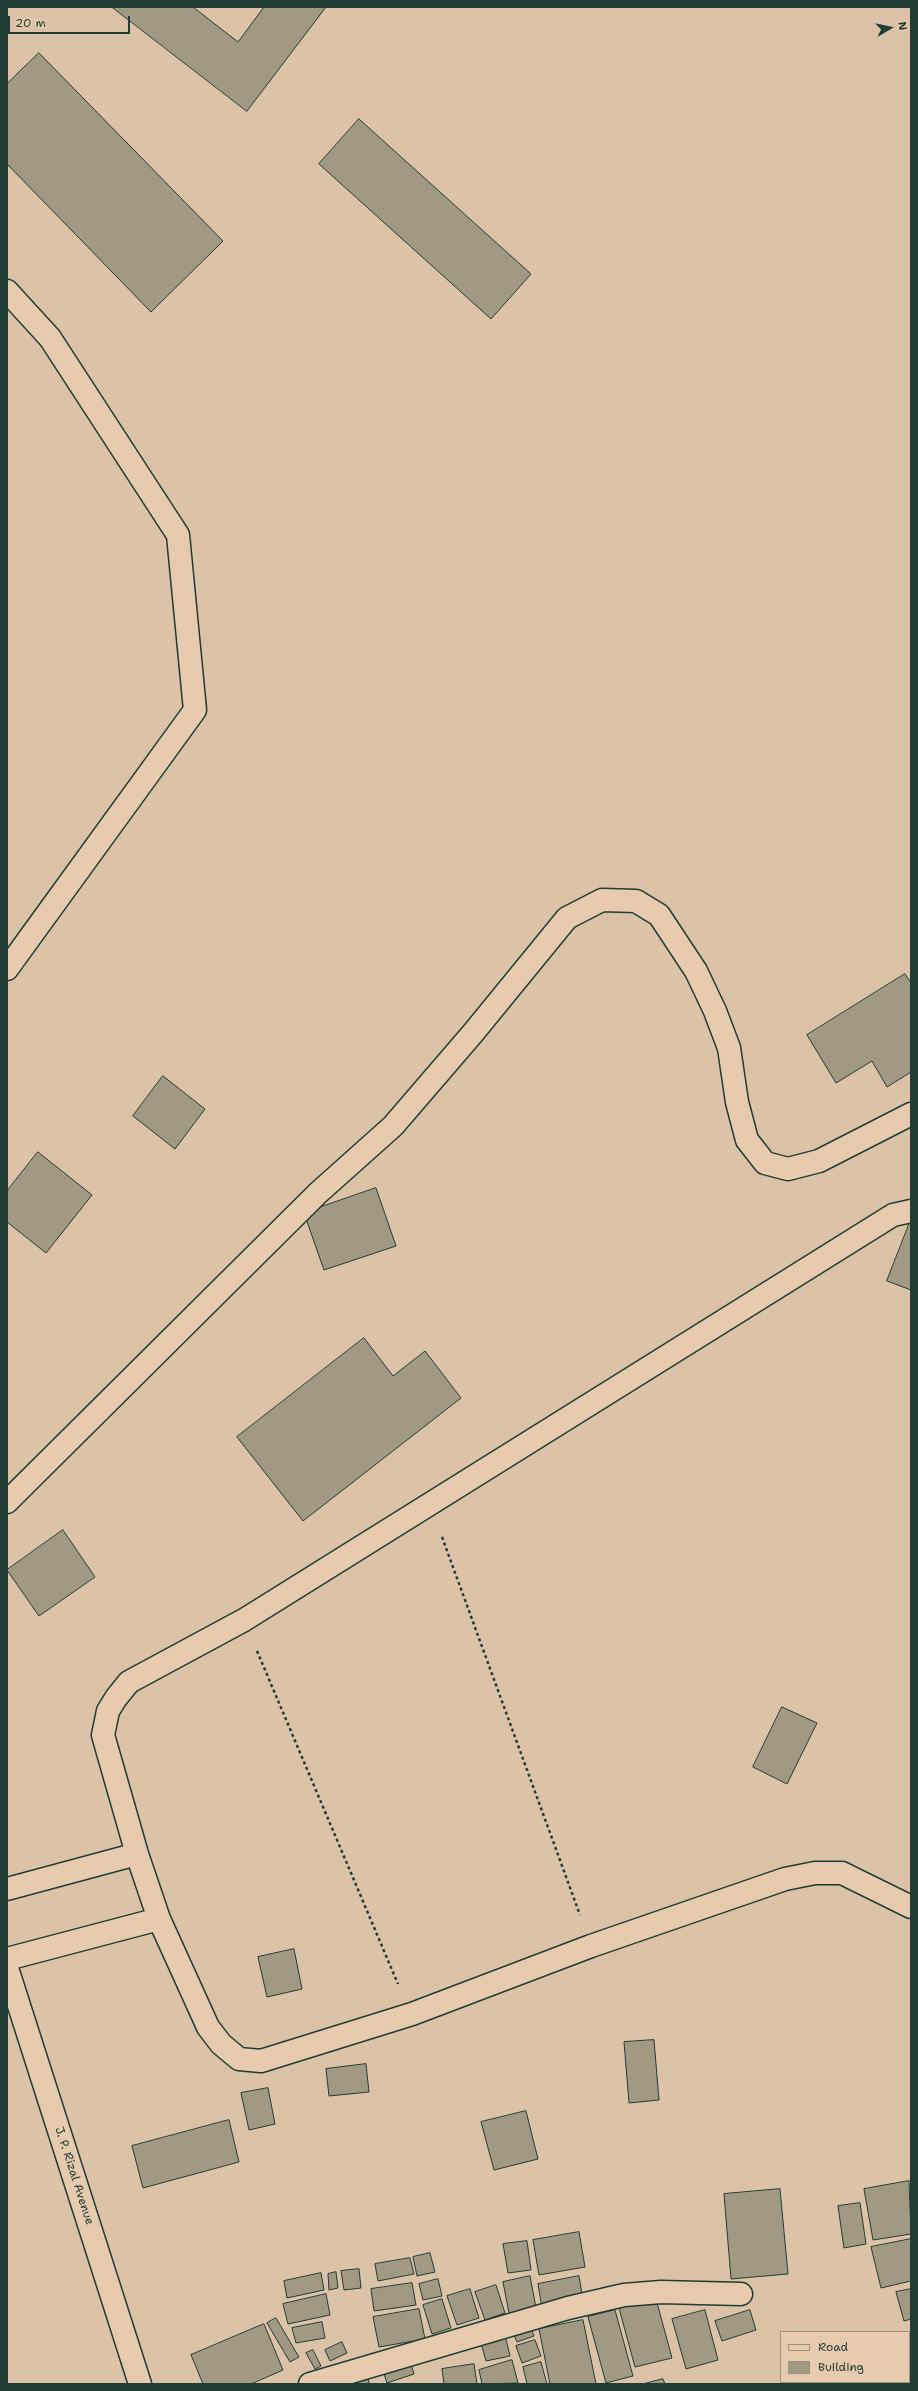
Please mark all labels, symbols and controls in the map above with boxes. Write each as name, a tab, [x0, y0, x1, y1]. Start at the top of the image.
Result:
scale bar	[10, 8, 132, 34]
north arrow	[870, 8, 910, 48]
text: 20 m	[15, 15, 46, 31]
text: N	[894, 21, 910, 32]
street label: J. P. Rizal Avenue	[51, 2125, 97, 2227]
legend	[780, 2331, 910, 2383]
text: Road	[818, 2339, 848, 2355]
text: Building	[818, 2359, 864, 2375]

